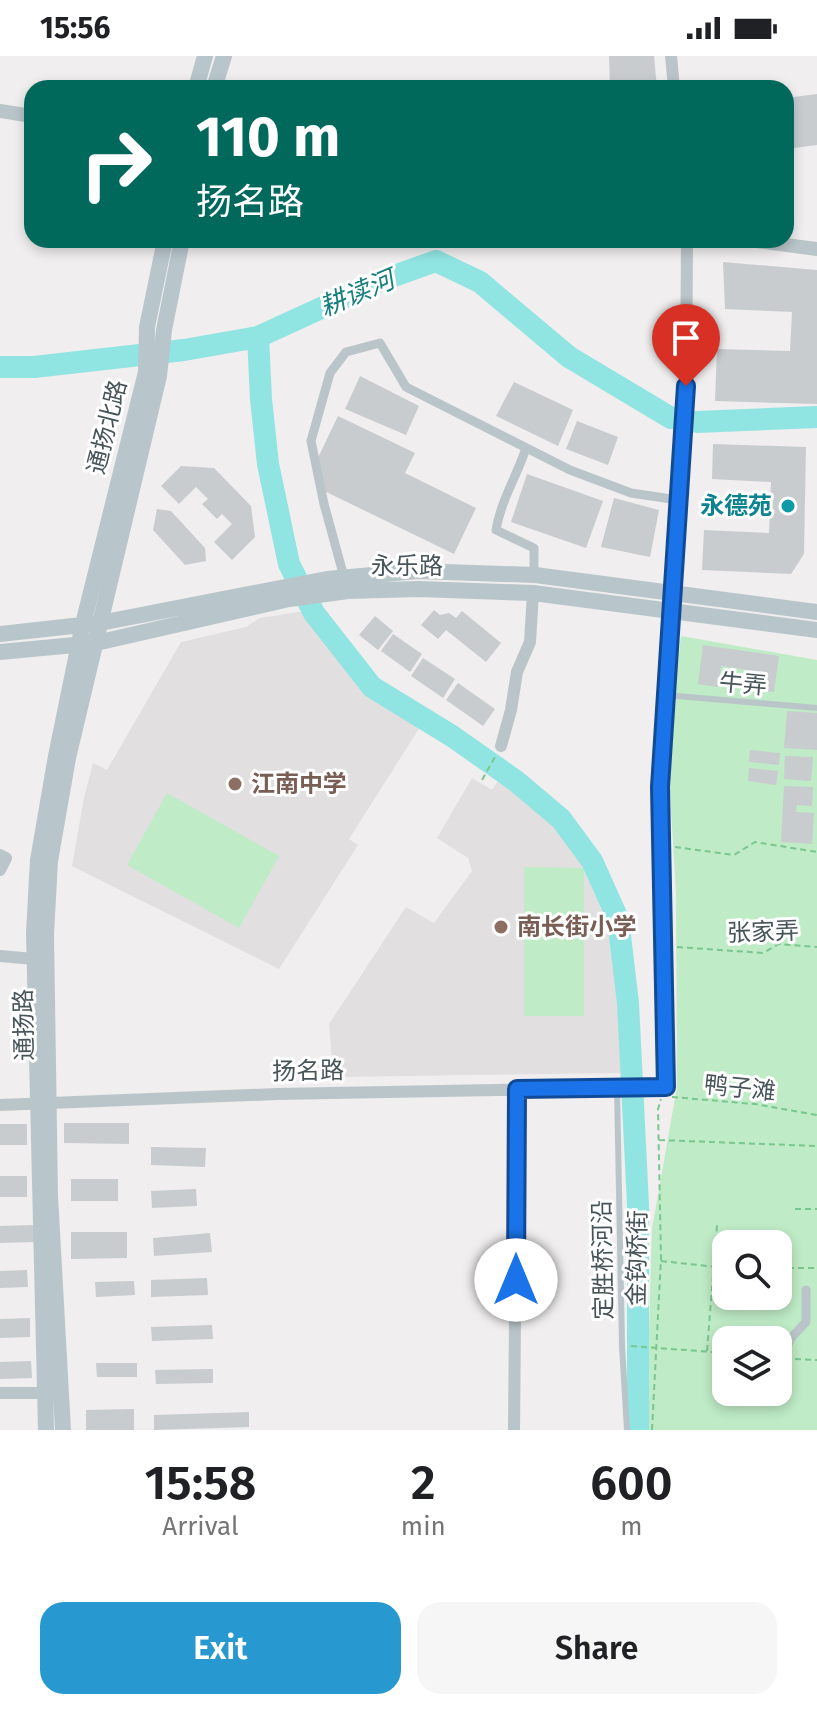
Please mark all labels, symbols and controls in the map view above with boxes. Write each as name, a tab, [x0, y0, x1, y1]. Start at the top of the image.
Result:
text: 15:56	[40, 10, 110, 46]
text: 110 m	[196, 104, 340, 171]
icon: right	[64, 112, 168, 216]
text: 扬名路	[196, 180, 304, 224]
water label: 耕读河	[315, 262, 404, 323]
pin	[652, 304, 720, 386]
icon: arrive	[664, 316, 708, 360]
street label: 通扬北路	[82, 377, 132, 477]
place label: 永德苑	[700, 492, 772, 520]
marker: 永德苑	[779, 497, 797, 515]
street label: 永乐路	[371, 552, 443, 580]
street label: 牛弄	[718, 668, 768, 700]
place label: 江南中学	[251, 770, 347, 798]
marker: 江南中学	[226, 775, 244, 793]
place label: 南长街小学	[517, 913, 637, 941]
street label: 张家弄	[727, 917, 799, 947]
marker: 南长街小学	[492, 918, 510, 936]
street label: 通扬路	[9, 989, 39, 1061]
street label: 扬名路	[272, 1056, 344, 1086]
street label: 鸭子滩	[703, 1070, 777, 1106]
street label: 定胜桥河沿	[588, 1200, 618, 1320]
street label: 金钩桥街	[622, 1210, 652, 1306]
map controls	[712, 1230, 792, 1406]
button: search	[712, 1230, 792, 1310]
position arrow	[474, 1238, 558, 1322]
button: layers	[712, 1326, 792, 1406]
text: 15:58	[144, 1454, 256, 1512]
text: 2	[411, 1454, 436, 1512]
text: 600	[590, 1454, 672, 1512]
text: Arrival	[162, 1511, 239, 1542]
text: min	[401, 1511, 446, 1542]
text: m	[620, 1511, 642, 1542]
button: Exit	[40, 1602, 401, 1694]
button: Share	[417, 1602, 777, 1694]

